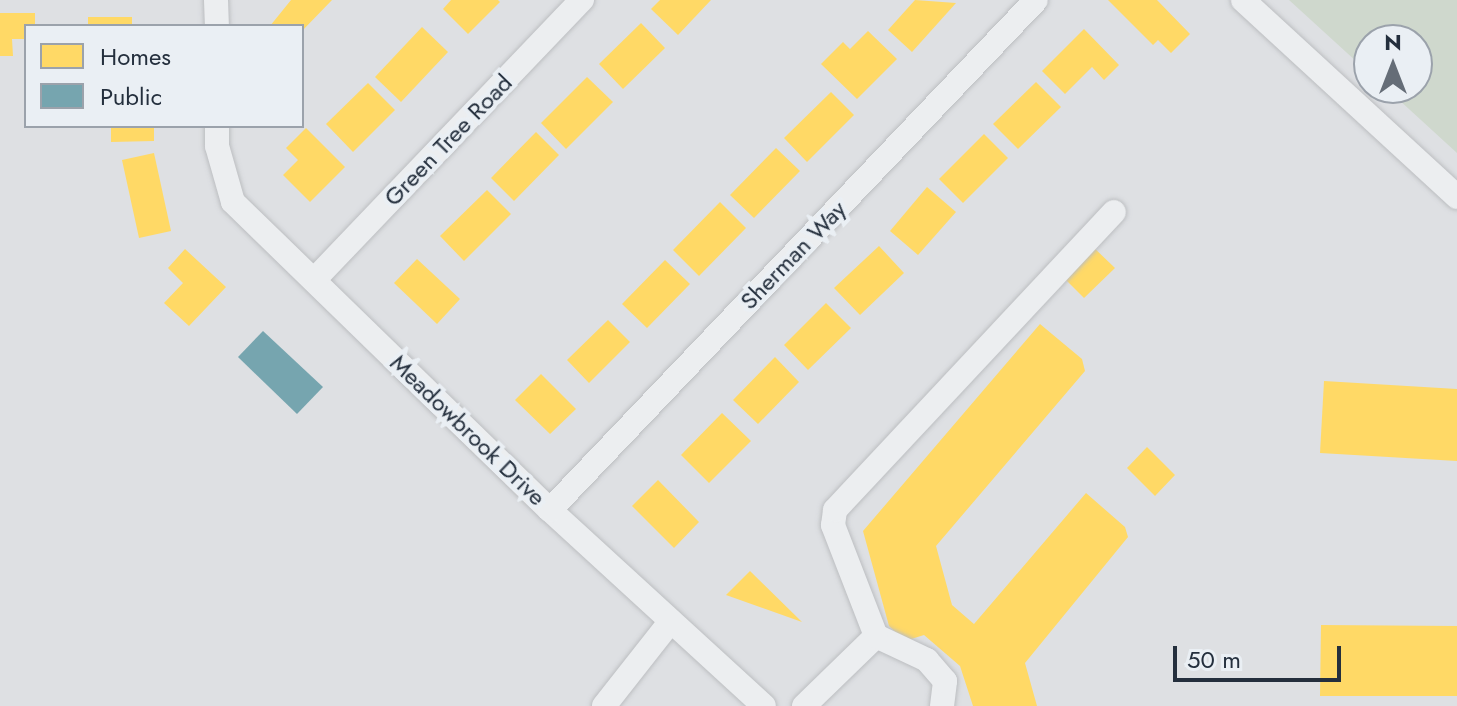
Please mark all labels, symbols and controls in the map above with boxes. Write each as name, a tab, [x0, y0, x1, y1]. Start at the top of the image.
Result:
legend	[24, 24, 304, 128]
north arrow	[1353, 24, 1433, 104]
text: N	[1384, 26, 1402, 58]
text: Homes	[100, 39, 171, 74]
street label: Green Tree Road	[378, 68, 518, 212]
text: Public	[100, 79, 162, 114]
street label: Sherman Way	[734, 195, 852, 315]
street label: Meadowbrook Drive	[384, 348, 552, 512]
scale bar	[1177, 630, 1345, 680]
text: 50 m	[1187, 642, 1241, 677]

